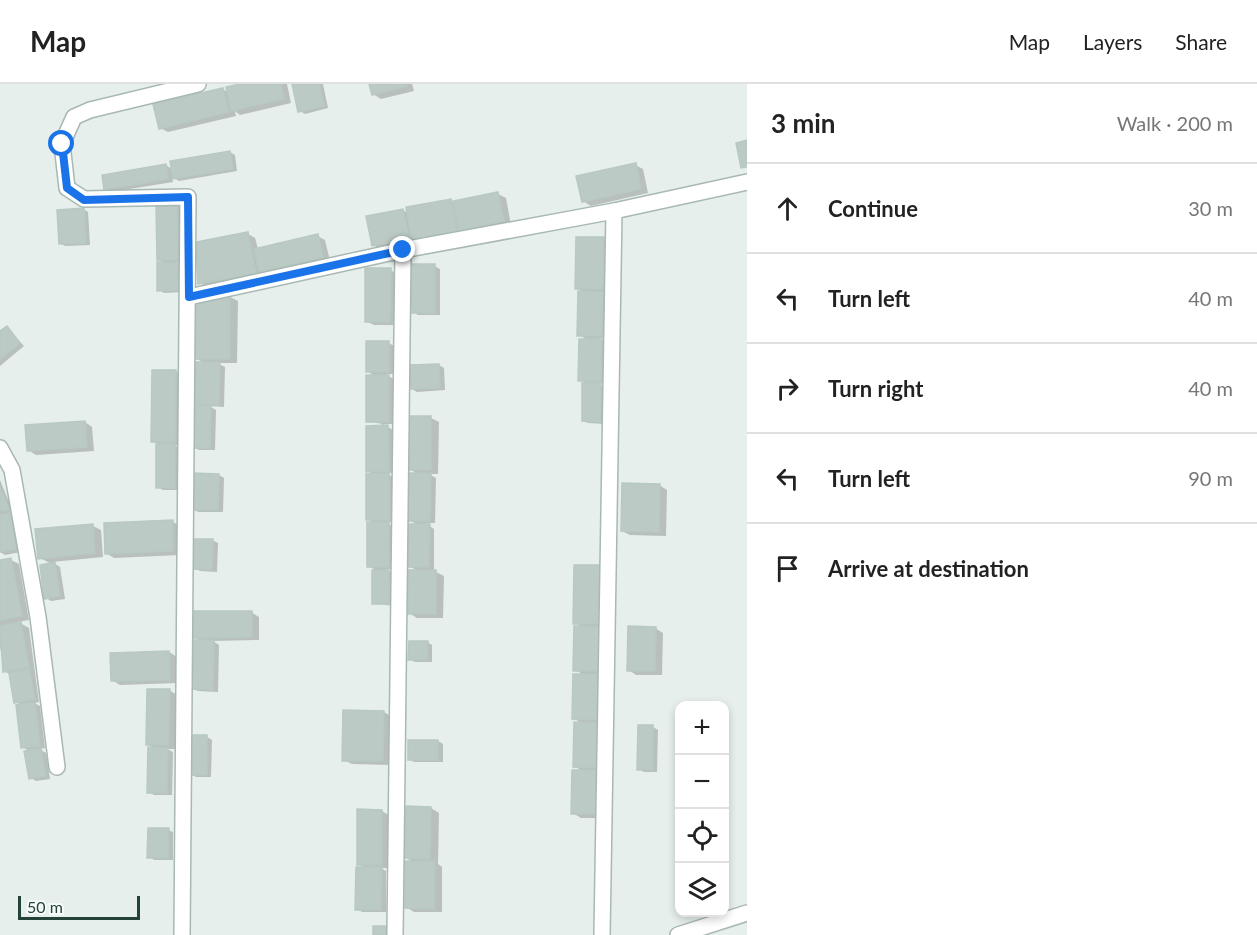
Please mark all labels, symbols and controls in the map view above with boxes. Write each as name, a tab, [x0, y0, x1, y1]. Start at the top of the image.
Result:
text: Map	[30, 24, 86, 58]
text: Map	[1009, 29, 1050, 54]
text: Layers	[1083, 29, 1142, 54]
text: Share	[1175, 29, 1227, 54]
text: 3 min	[771, 107, 835, 139]
text: Walk · 200 m	[1117, 111, 1233, 135]
route start	[48, 130, 74, 156]
icon: ahead	[771, 192, 804, 225]
text: Continue	[828, 195, 918, 222]
text: 30 m	[1188, 196, 1233, 220]
route end	[389, 236, 415, 262]
icon: left	[771, 282, 804, 315]
text: Turn left	[828, 285, 910, 312]
text: 40 m	[1188, 286, 1233, 310]
icon: right	[771, 372, 804, 405]
text: Turn right	[828, 375, 923, 402]
text: 40 m	[1188, 376, 1233, 400]
icon: left	[771, 462, 804, 495]
text: Turn left	[828, 465, 910, 492]
text: 90 m	[1188, 466, 1233, 490]
icon: arrive	[771, 552, 804, 585]
text: Arrive at destination	[828, 555, 1029, 582]
map controls	[675, 701, 729, 917]
button: +	[675, 701, 729, 755]
button: −	[675, 755, 729, 809]
button: locate	[675, 809, 729, 863]
button: layers	[675, 863, 729, 917]
scale bar	[18, 893, 140, 920]
text: 50 m	[27, 897, 63, 916]

